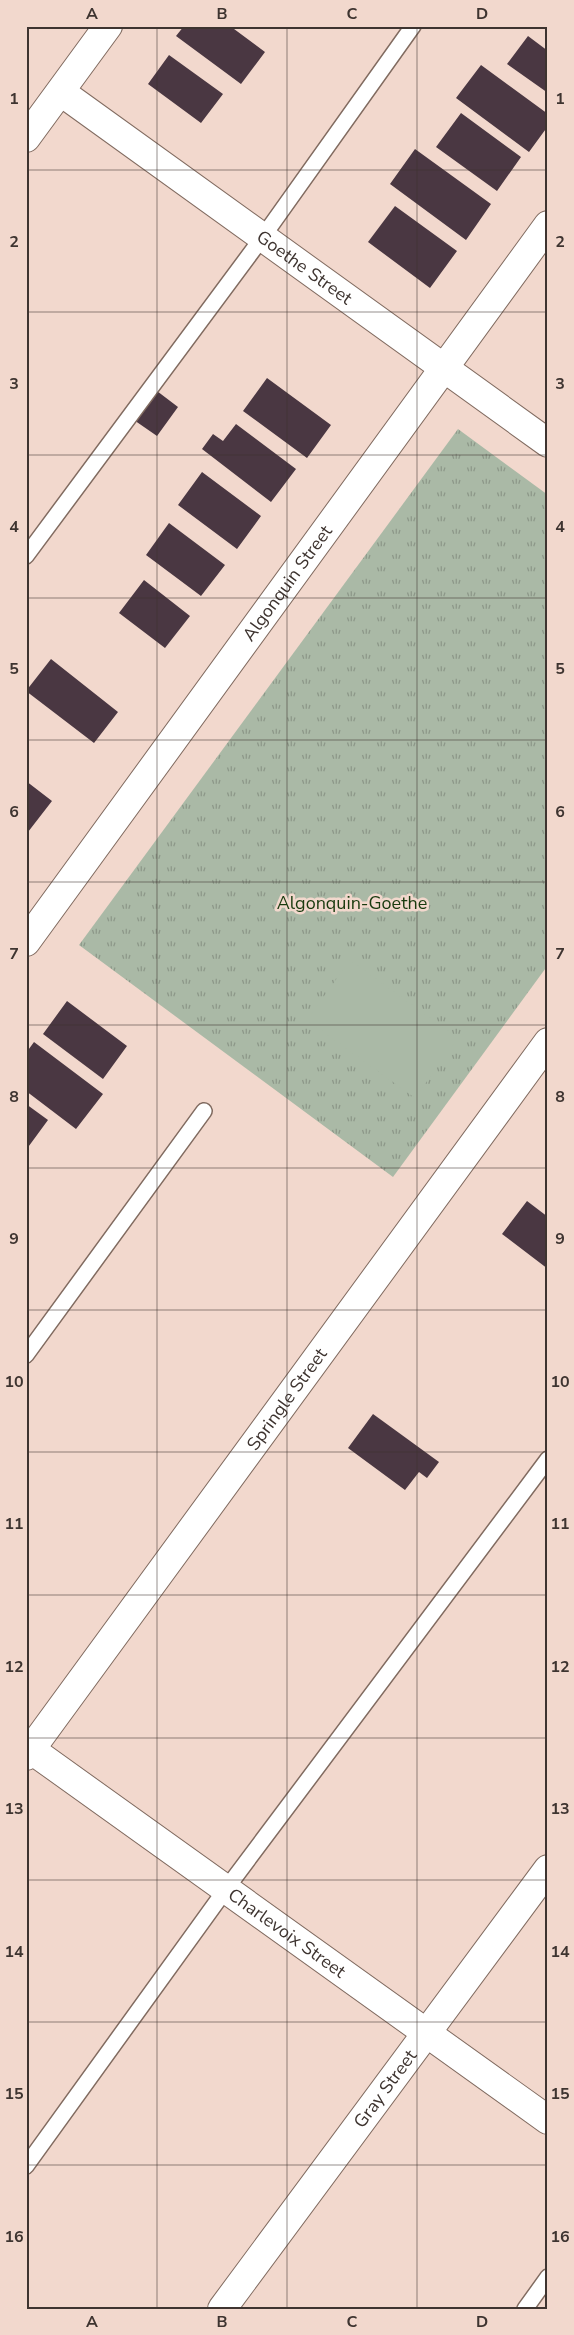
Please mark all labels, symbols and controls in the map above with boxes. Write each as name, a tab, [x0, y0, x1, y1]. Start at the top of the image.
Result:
text: A	[86, 3, 98, 25]
text: B	[216, 3, 228, 25]
text: C	[347, 3, 358, 25]
text: D	[476, 3, 488, 25]
text: 1	[9, 88, 19, 110]
text: 1	[555, 88, 565, 110]
street label: Goethe Street	[252, 225, 358, 310]
text: 2	[9, 231, 19, 253]
text: 2	[555, 231, 565, 253]
text: 3	[9, 373, 19, 395]
text: 3	[555, 373, 565, 395]
text: 4	[9, 516, 19, 538]
text: 4	[555, 516, 565, 538]
street label: Algonquin Street	[237, 520, 338, 646]
text: 5	[9, 658, 19, 680]
text: 5	[555, 658, 565, 680]
text: 6	[9, 801, 19, 823]
text: 6	[555, 801, 565, 823]
park label: Algonquin-Goethe	[277, 891, 427, 915]
text: 7	[9, 943, 19, 965]
text: 7	[555, 943, 565, 965]
text: 8	[9, 1086, 19, 1108]
text: 8	[555, 1086, 565, 1108]
text: 9	[9, 1228, 19, 1250]
text: 9	[555, 1228, 565, 1250]
street label: Springle Street	[241, 1342, 333, 1455]
text: 10	[4, 1371, 24, 1393]
text: 10	[550, 1371, 570, 1393]
text: 11	[4, 1513, 24, 1535]
text: 11	[550, 1513, 570, 1535]
text: 12	[4, 1656, 24, 1678]
text: 12	[550, 1656, 570, 1678]
text: 13	[4, 1798, 24, 1820]
text: 13	[550, 1798, 570, 1820]
street label: Charlevoix Street	[223, 1883, 351, 1984]
text: 14	[4, 1941, 24, 1963]
text: 14	[550, 1941, 570, 1963]
street label: Gray Street	[348, 2044, 423, 2133]
text: 15	[4, 2083, 24, 2105]
text: 15	[550, 2083, 570, 2105]
text: 16	[4, 2226, 24, 2248]
text: 16	[550, 2226, 570, 2248]
text: A	[86, 2311, 98, 2333]
text: B	[216, 2311, 228, 2333]
text: C	[347, 2311, 358, 2333]
text: D	[476, 2311, 488, 2333]

